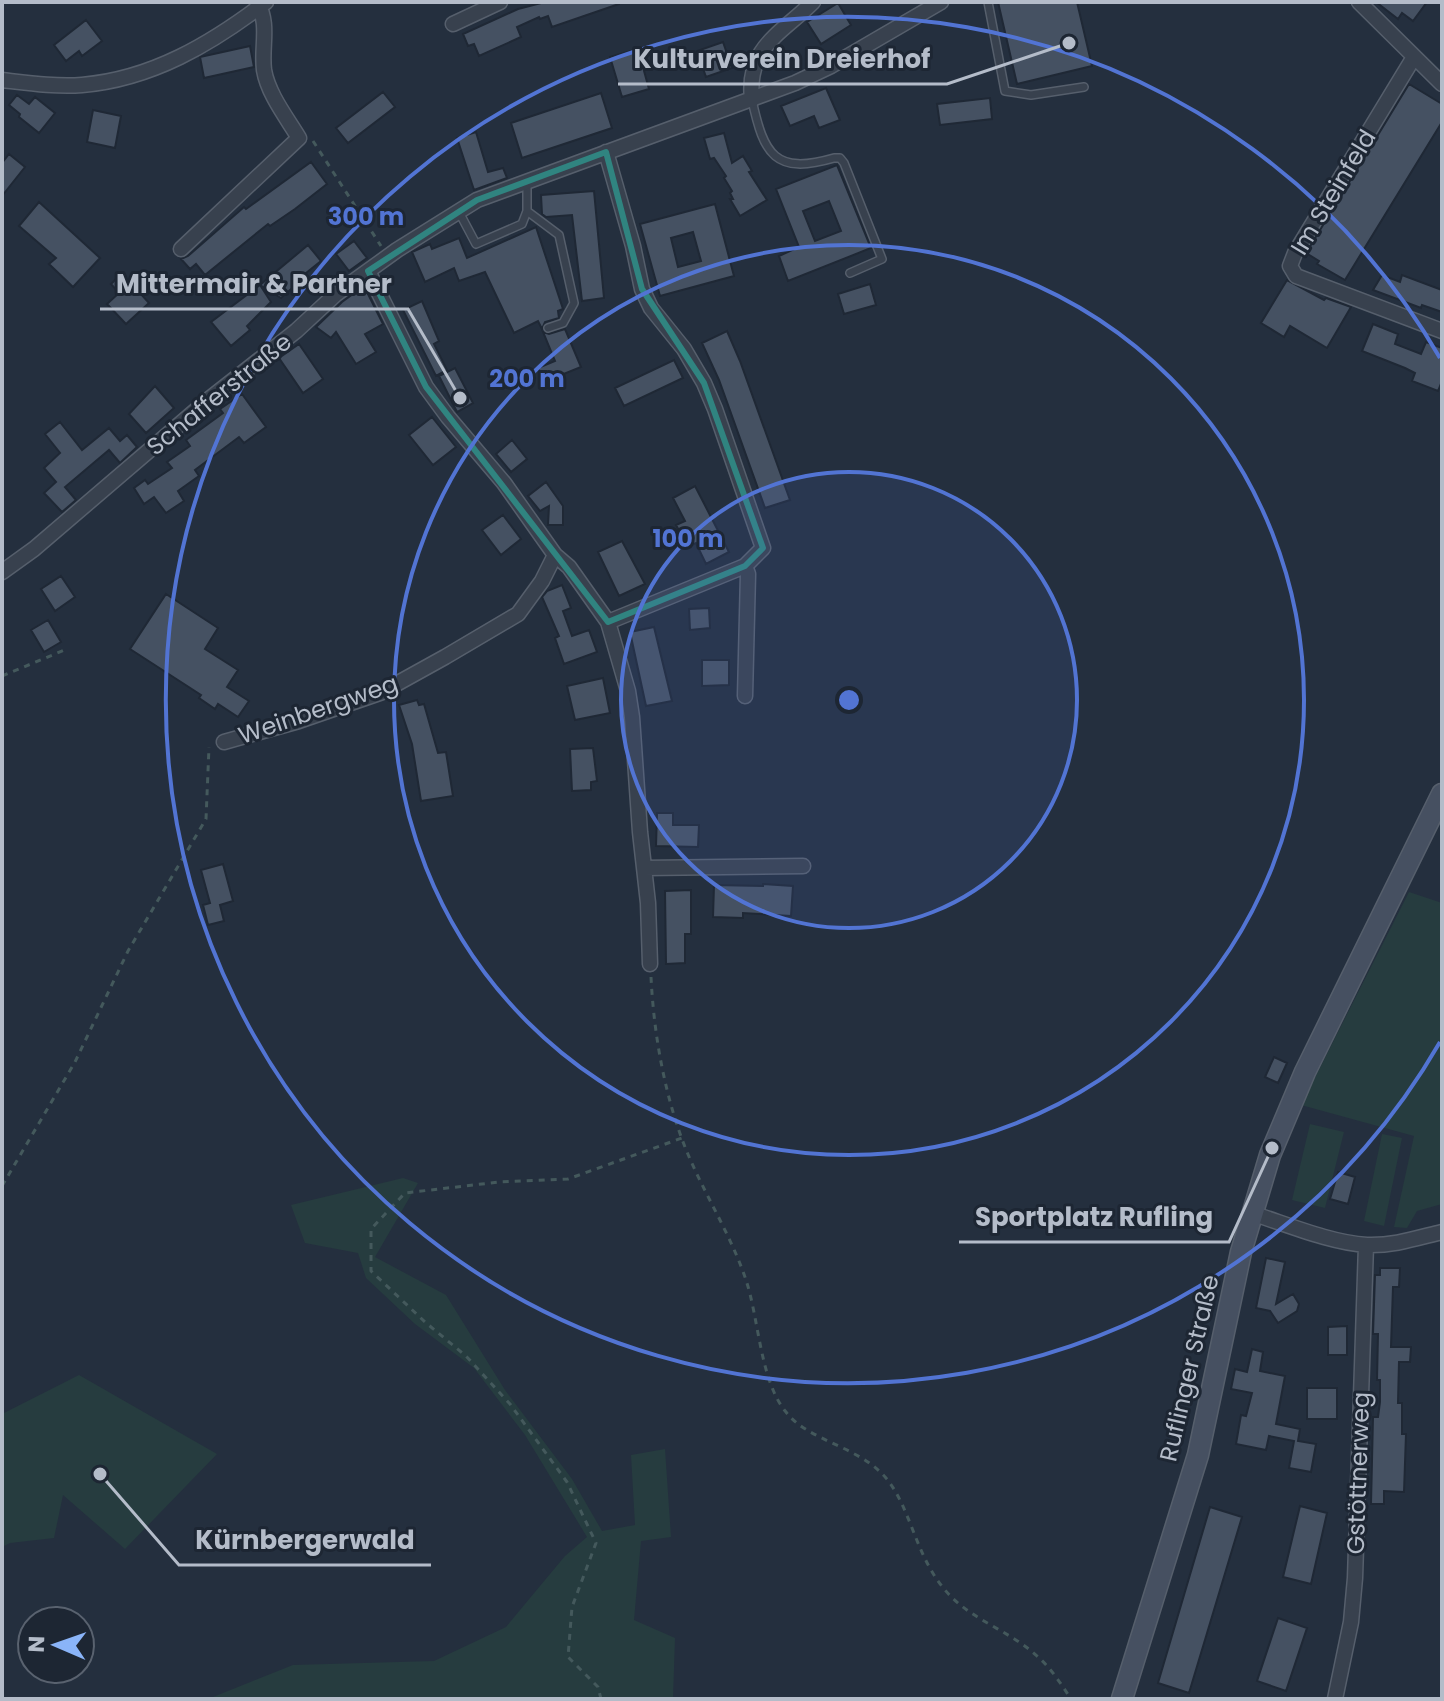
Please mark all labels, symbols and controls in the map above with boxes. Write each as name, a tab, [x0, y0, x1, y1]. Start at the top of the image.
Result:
callout: Kulturverein Dreierhof	[618, 34, 947, 84]
text: Kulturverein Dreierhof	[634, 41, 930, 77]
street label: Im Steinfeld	[1283, 123, 1383, 261]
text: 300 m	[328, 200, 404, 233]
callout: Mittermair & Partner	[100, 259, 408, 309]
text: Mittermair & Partner	[116, 266, 392, 302]
street label: Schafferstraße	[140, 325, 298, 463]
text: 200 m	[489, 362, 565, 395]
text: 100 m	[653, 522, 723, 555]
street label: Weinbergweg	[234, 666, 402, 752]
centre of rings	[835, 686, 863, 714]
callout: Sportplatz Rufling	[959, 1192, 1229, 1242]
text: Sportplatz Rufling	[975, 1199, 1213, 1235]
street label: Ruflinger Straße	[1151, 1271, 1227, 1465]
street label: Gstöttnerweg	[1339, 1391, 1377, 1555]
callout: Kürnbergerwald	[179, 1515, 431, 1565]
text: Kürnbergerwald	[195, 1522, 415, 1558]
north arrow	[16, 1605, 96, 1685]
text: N	[21, 1636, 52, 1653]

